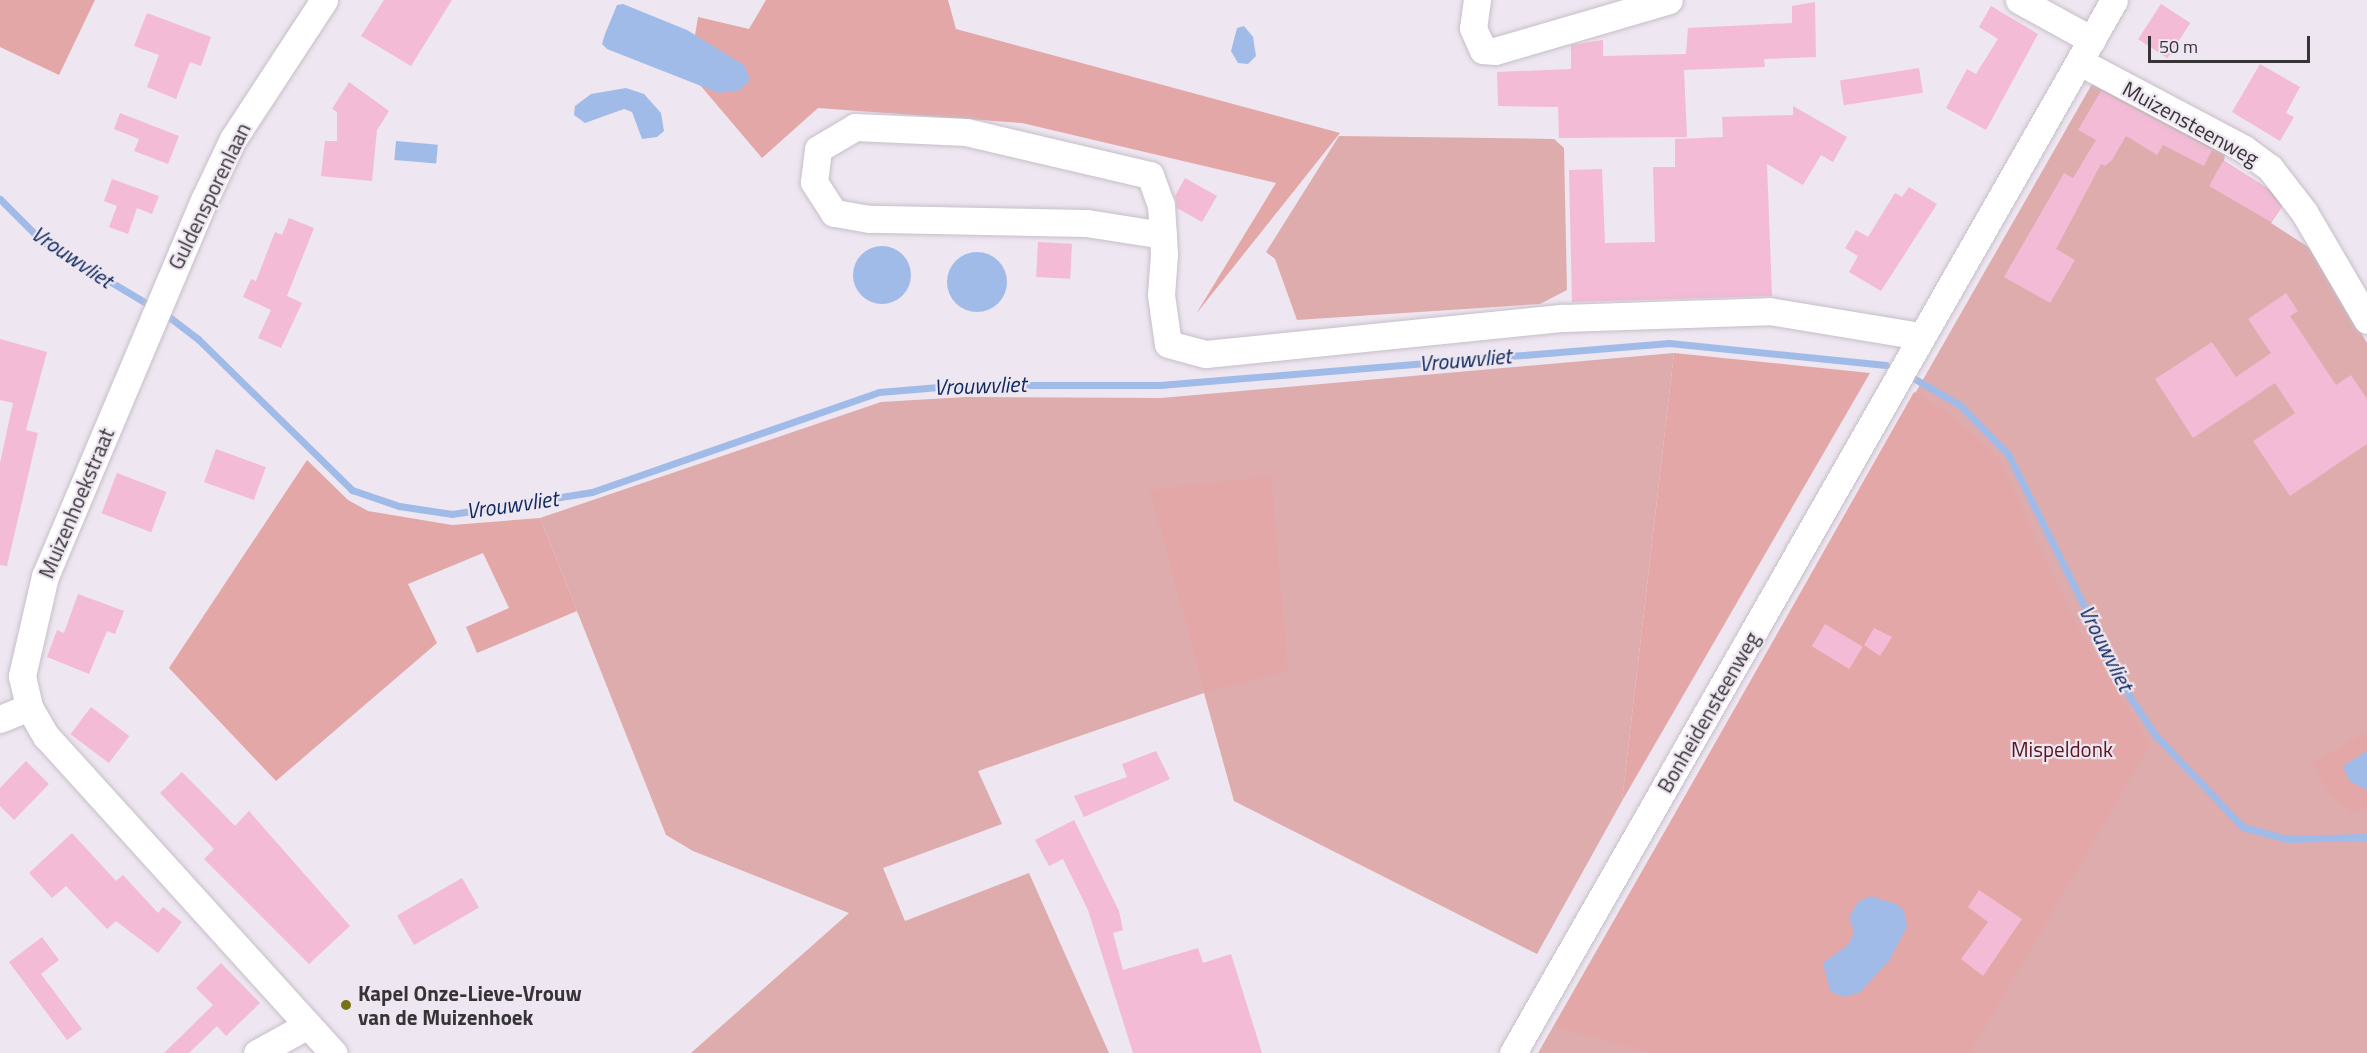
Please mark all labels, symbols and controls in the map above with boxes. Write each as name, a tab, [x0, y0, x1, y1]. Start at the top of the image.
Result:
scale bar	[2151, 24, 2313, 62]
text: 50 m	[2159, 33, 2198, 60]
street label: Muizensteenweg	[2119, 75, 2263, 171]
street label: Guldensporenlaan	[163, 119, 255, 273]
water label: Vrouwvliet	[26, 220, 118, 294]
water label: Vrouwvliet	[1418, 343, 1512, 377]
water label: Vrouwvliet	[933, 371, 1027, 401]
street label: Muizenhoekstraat	[33, 424, 119, 582]
water label: Vrouwvliet	[464, 485, 560, 525]
water label: Vrouwvliet	[2073, 601, 2139, 695]
street label: Bonheidensteenweg	[1652, 627, 1764, 797]
park label: Mispeldonk	[2011, 736, 2113, 762]
place label: Kapel Onze-Lieve-Vrouw van de Muizenhoek	[358, 980, 582, 1030]
marker: Kapel Onze-Lieve-Vrouw van de Muizenhoek	[339, 998, 353, 1012]

